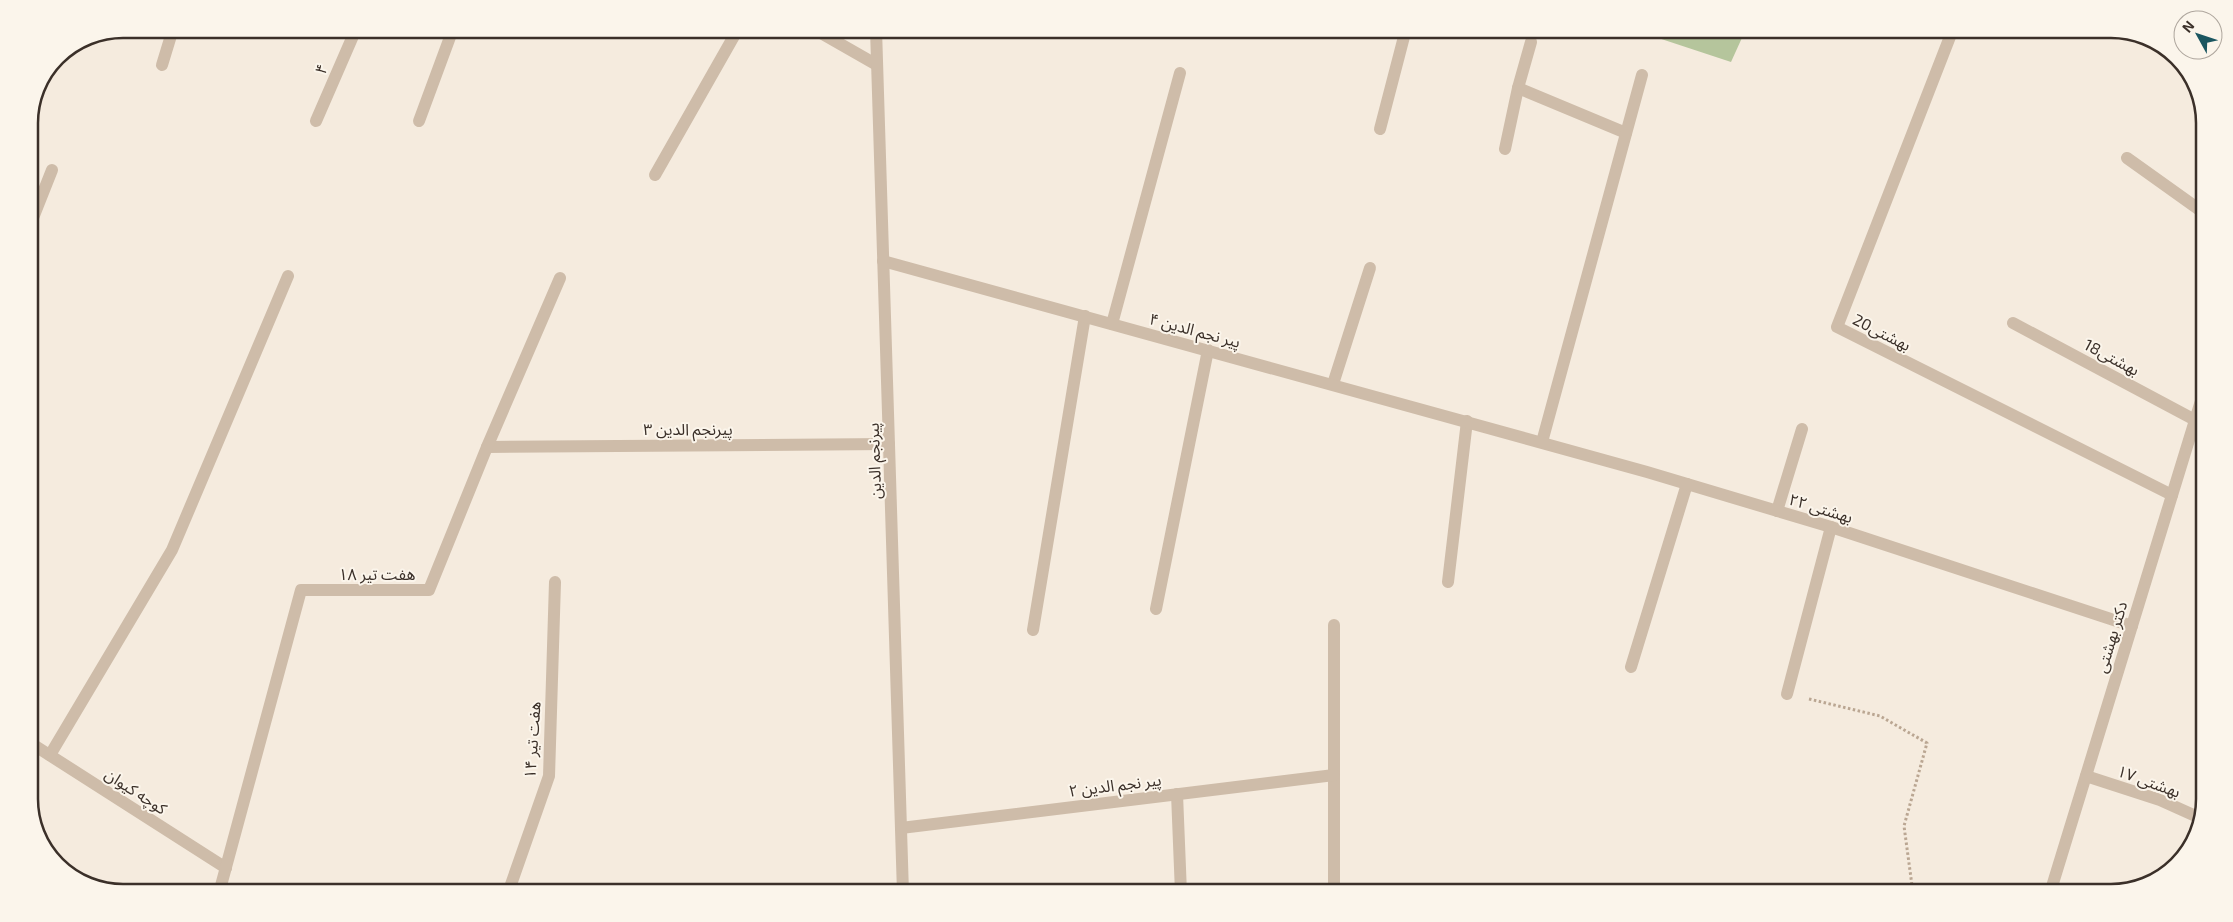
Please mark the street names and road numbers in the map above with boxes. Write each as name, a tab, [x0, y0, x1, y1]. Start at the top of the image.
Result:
street label: ۴	[310, 61, 331, 77]
street label: پیر نجم الدین ۴	[1147, 308, 1243, 355]
street label: بهشتی20	[1850, 309, 1914, 355]
street label: بهشتی18	[2081, 334, 2143, 380]
street label: پیرنجم الدین ۳	[643, 419, 733, 442]
street label: پیرنجم الدین	[863, 422, 888, 500]
street label: بهشتی ۲۲	[1787, 489, 1855, 527]
street label: هفت تیر ۱۸	[338, 564, 416, 584]
street label: دکتر بهشتی	[2091, 599, 2131, 675]
street label: هفت تیر ۱۴	[519, 701, 545, 779]
street label: بهشتی ۱۷	[2115, 760, 2183, 802]
street label: کوچه کیوان	[101, 764, 171, 819]
street label: پیر نجم الدین ۲	[1067, 769, 1163, 804]

